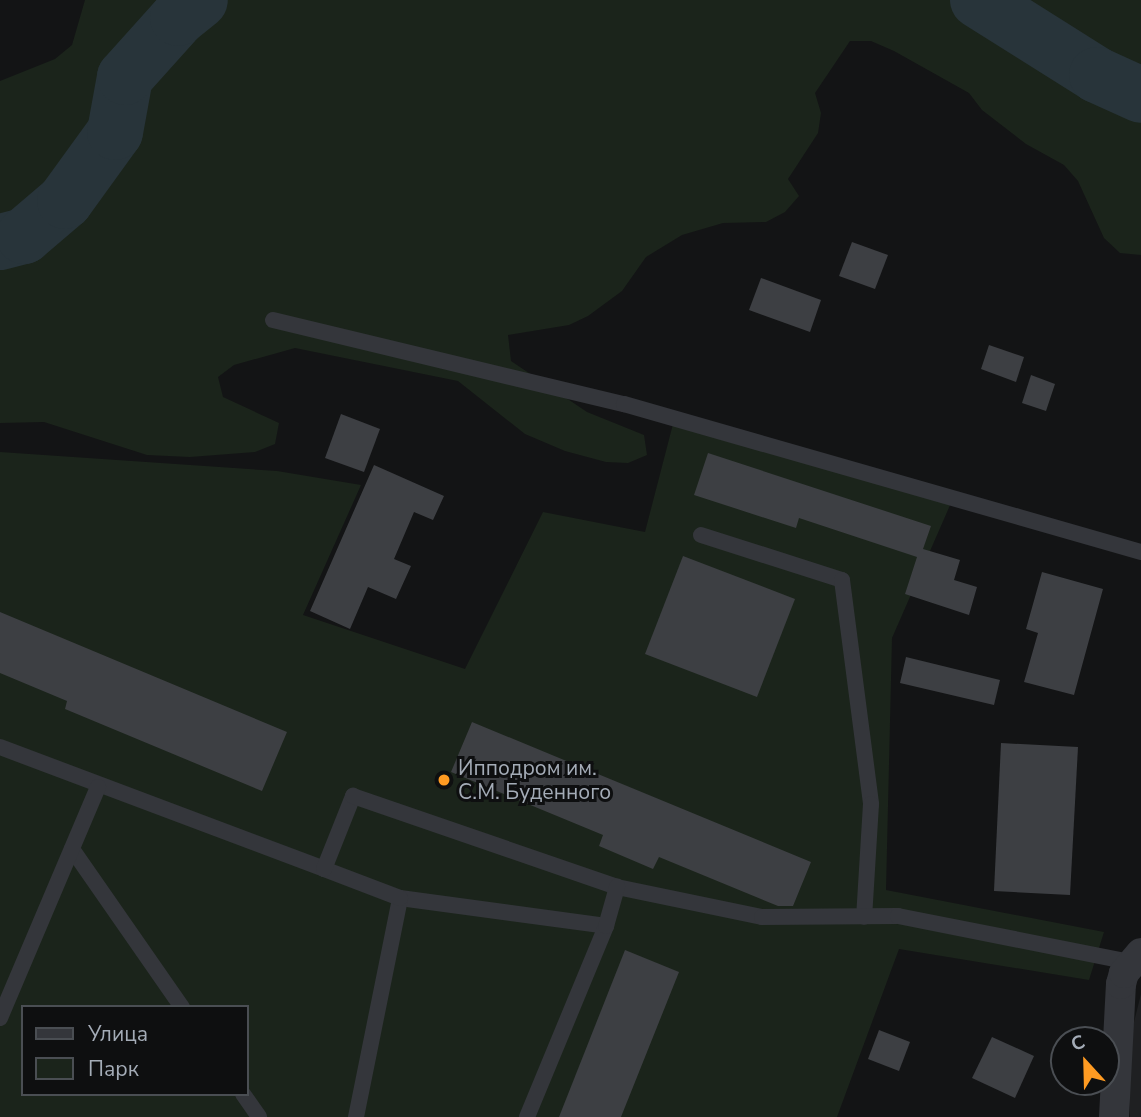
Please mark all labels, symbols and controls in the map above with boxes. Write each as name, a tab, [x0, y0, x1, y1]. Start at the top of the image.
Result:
place label: Ипподром им. С.М. Буденного	[458, 755, 611, 805]
marker: Ипподром им. С.М. Буденного	[436, 772, 452, 788]
legend	[21, 1005, 248, 1096]
text: Улица	[88, 1020, 148, 1048]
north arrow	[1050, 1026, 1120, 1096]
text: С	[1067, 1029, 1089, 1058]
text: Парк	[88, 1055, 139, 1083]

